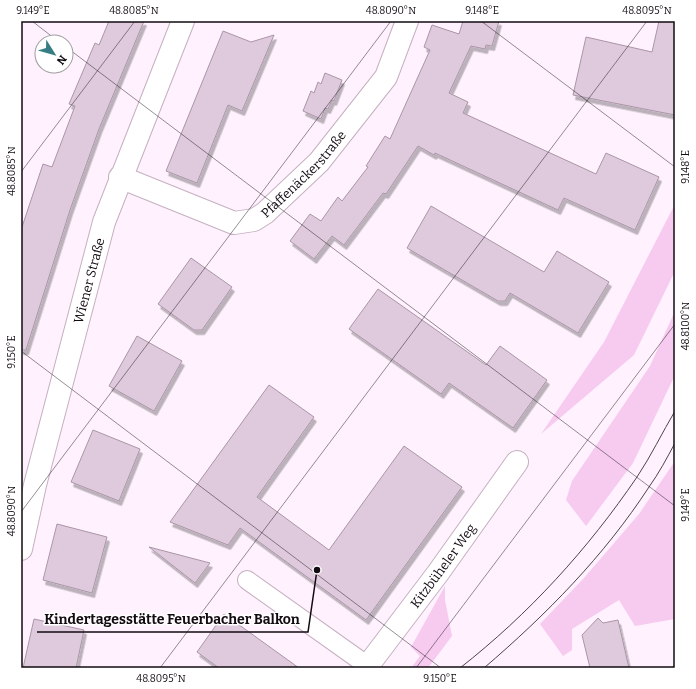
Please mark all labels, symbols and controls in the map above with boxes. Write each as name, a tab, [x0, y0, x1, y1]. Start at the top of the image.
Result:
text: 9.149°E	[16, 5, 50, 17]
text: 48.8085°N	[109, 5, 159, 17]
text: 48.8090°N	[366, 5, 416, 17]
text: 9.148°E	[465, 5, 499, 17]
text: 48.8095°N	[622, 5, 672, 17]
north arrow	[34, 34, 74, 74]
text: N	[54, 52, 69, 67]
street label: Pfaffenäckerstraße	[258, 128, 349, 221]
text: 48.8085°N	[6, 146, 18, 196]
text: 9.148°E	[680, 150, 692, 184]
street label: Wiener Straße	[71, 236, 108, 325]
text: 48.8100°N	[680, 302, 692, 350]
text: 9.150°E	[6, 335, 18, 369]
text: 48.8090°N	[6, 486, 18, 536]
text: 9.149°E	[680, 488, 692, 522]
street label: Kitzbüheler Weg	[407, 521, 479, 611]
callout: Kindertagesstätte Feuerbacher Balkon	[37, 606, 308, 632]
text: Kindertagesstätte Feuerbacher Balkon	[44, 611, 300, 628]
text: 48.8095°N	[136, 673, 186, 685]
text: 9.150°E	[423, 673, 457, 685]

